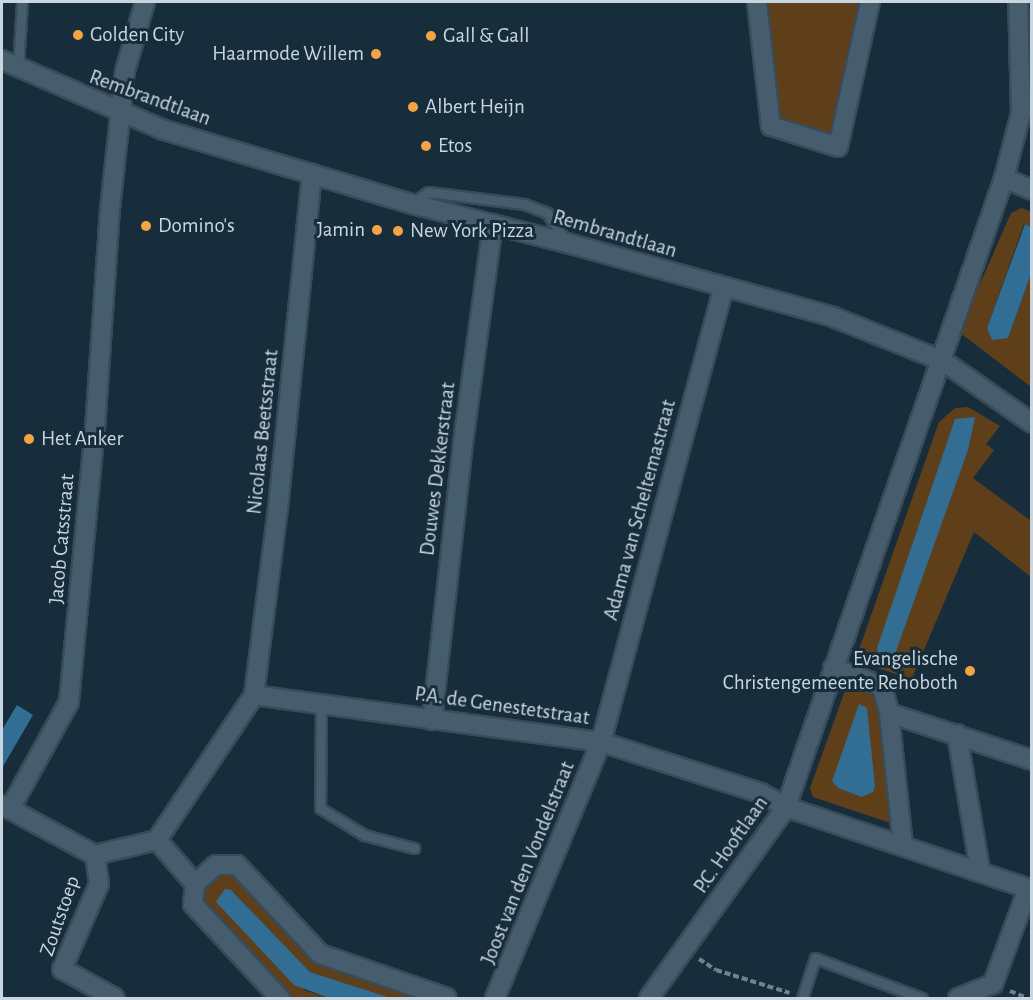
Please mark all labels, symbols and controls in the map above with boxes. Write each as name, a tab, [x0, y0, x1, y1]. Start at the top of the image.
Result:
place label: Golden City	[90, 22, 184, 48]
place label: Gall & Gall	[443, 23, 529, 49]
marker: Golden City	[71, 28, 85, 42]
marker: Gall & Gall	[424, 29, 438, 43]
place label: Haarmode Willem	[212, 41, 364, 67]
marker: Haarmode Willem	[369, 47, 383, 61]
street label: Rembrandtlaan	[86, 64, 214, 132]
place label: Albert Heijn	[425, 94, 525, 120]
marker: Albert Heijn	[406, 100, 420, 114]
place label: Etos	[438, 133, 472, 159]
marker: Etos	[419, 139, 433, 153]
street label: Rembrandtlaan	[550, 204, 680, 264]
place label: Domino's	[158, 213, 235, 239]
place label: Jamin	[317, 217, 365, 243]
place label: New York Pizza	[410, 218, 534, 244]
marker: Domino's	[139, 219, 153, 233]
marker: Jamin	[370, 223, 384, 237]
marker: New York Pizza	[391, 224, 405, 238]
street label: Nicolaas Beetsstraat	[242, 348, 284, 516]
street label: Douwes Dekkerstraat	[415, 381, 461, 557]
street label: Adama van Scheltemastraat	[598, 397, 682, 623]
place label: Het Anker	[41, 426, 123, 452]
marker: Het Anker	[22, 432, 36, 446]
street label: Jacob Catsstraat	[44, 473, 80, 605]
place label: Evangelische Christengemeente Rehoboth	[723, 646, 958, 696]
marker: Evangelische Christengemeente Rehoboth	[963, 664, 977, 678]
street label: P.A. de Genestetstraat	[413, 681, 591, 731]
street label: Joost van den Vondelstraat	[476, 758, 580, 968]
street label: P.C. Hooftlaan	[688, 792, 774, 898]
street label: Zoutstoep	[35, 873, 85, 959]

